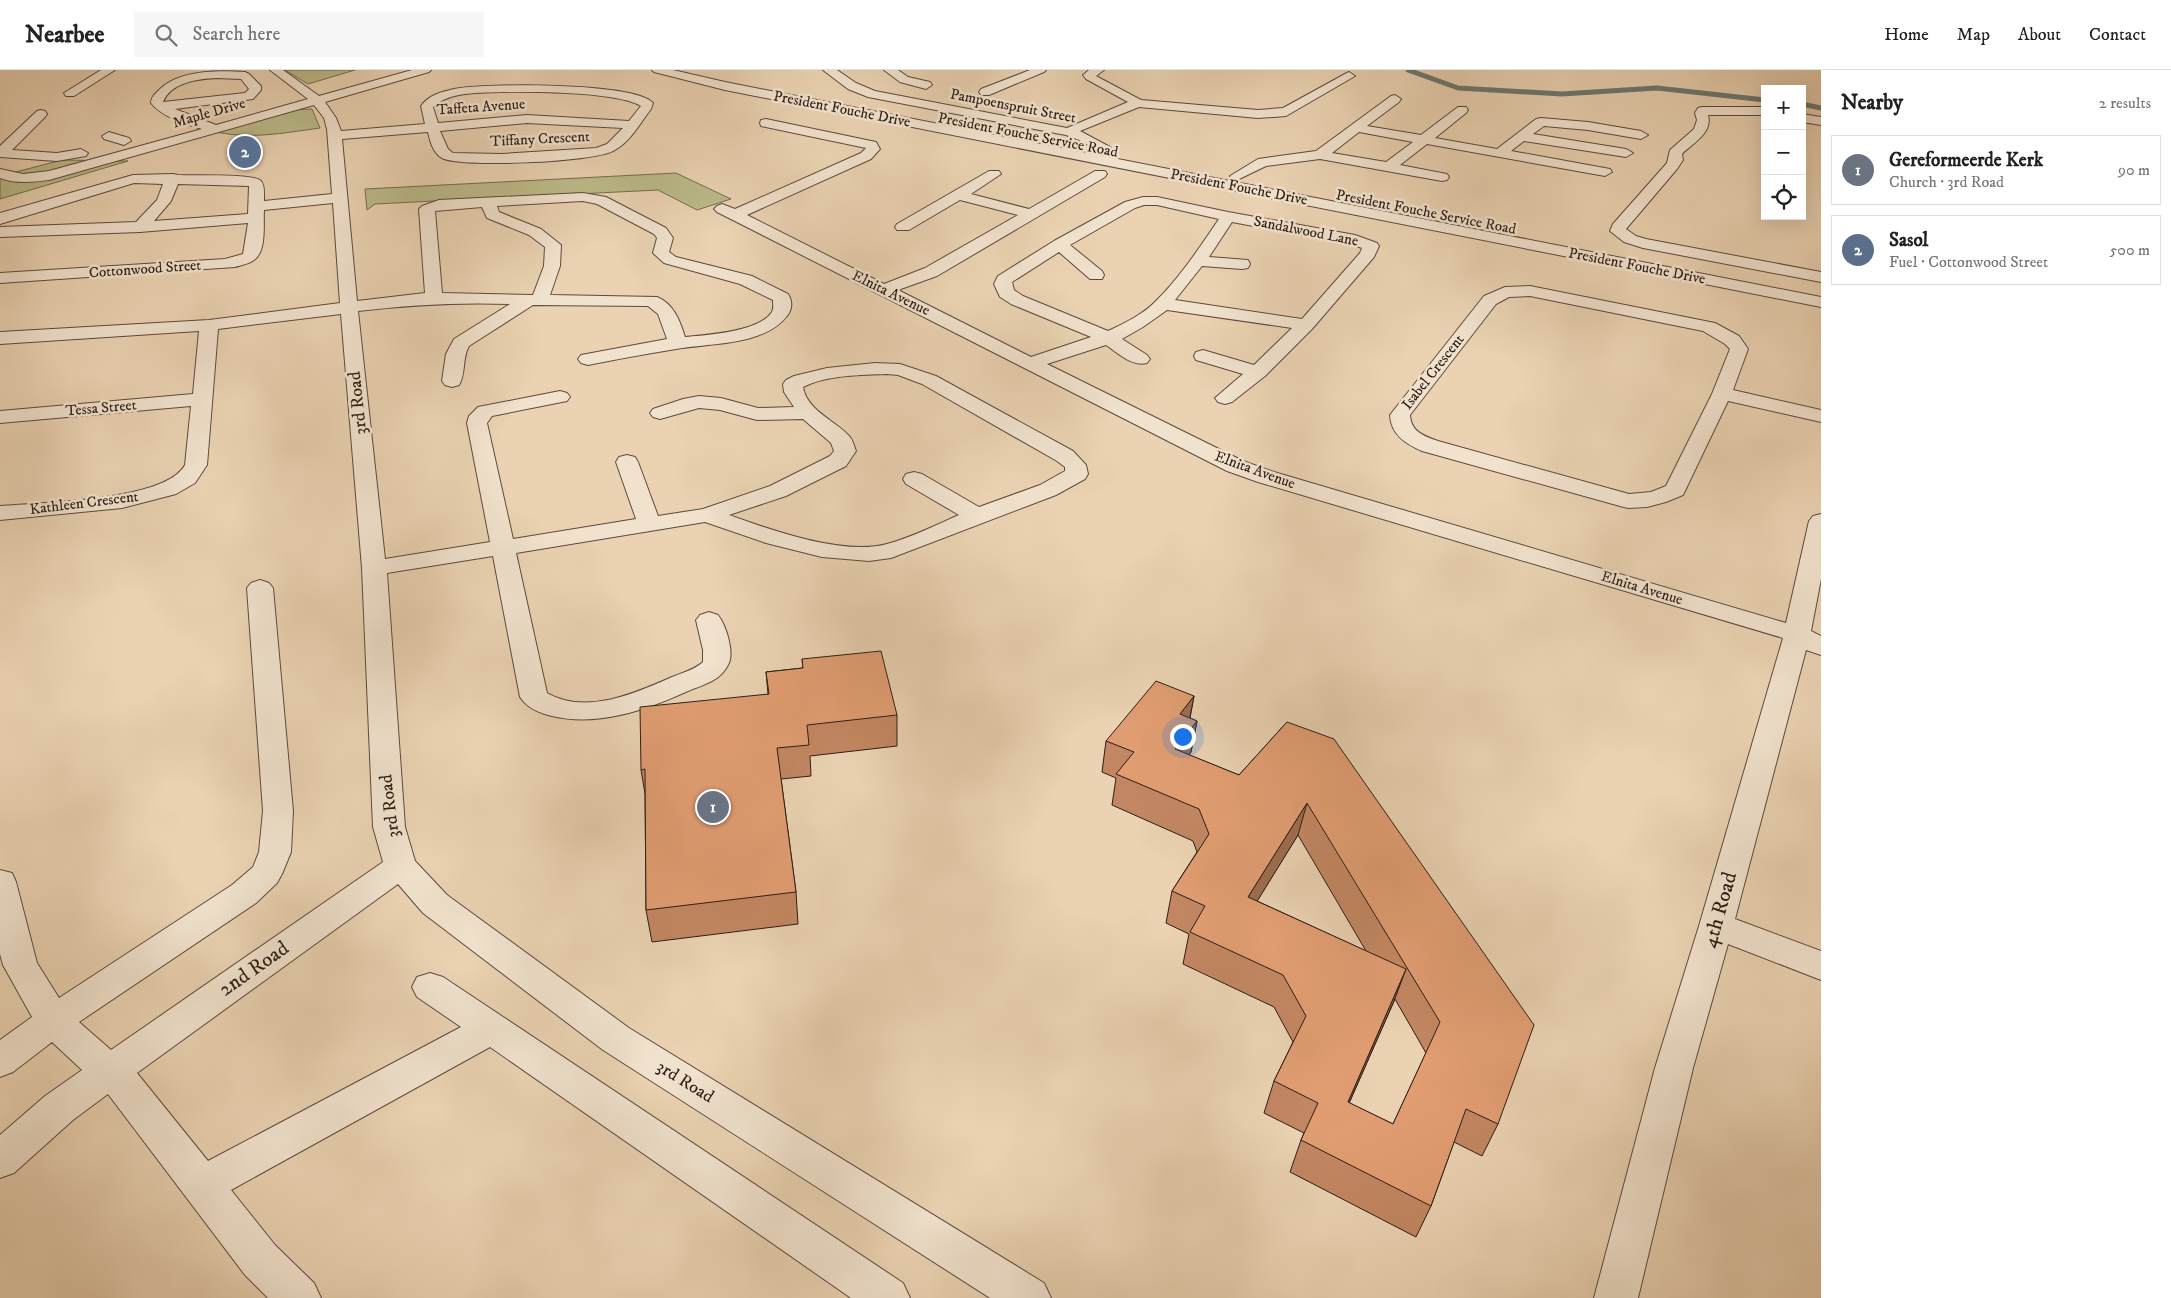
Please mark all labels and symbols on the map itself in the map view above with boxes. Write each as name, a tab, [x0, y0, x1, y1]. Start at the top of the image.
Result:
street label: Pampoenspruit Street	[948, 84, 1078, 128]
street label: President Fouche Drive	[772, 86, 912, 132]
street label: Maple Drive	[170, 94, 248, 132]
street label: Taffeta Avenue	[436, 94, 526, 120]
street label: President Fouche Service Road	[936, 108, 1120, 162]
street label: Tiffany Crescent	[490, 127, 591, 151]
pin: 2	[229, 133, 261, 171]
street label: President Fouche Drive	[1169, 164, 1309, 210]
street label: President Fouche Service Road	[1334, 185, 1518, 239]
street label: Sandalwood Lane	[1252, 212, 1360, 250]
street label: President Fouche Drive	[1567, 243, 1707, 289]
street label: Cottonwood Street	[88, 256, 202, 282]
street label: Elnita Avenue	[849, 266, 933, 320]
street label: Isabel Crescent	[1398, 330, 1468, 413]
street label: 3rd Road	[344, 370, 372, 436]
street label: Tessa Street	[65, 395, 137, 421]
street label: Elnita Avenue	[1212, 447, 1298, 493]
street label: Kathleen Crescent	[29, 487, 140, 519]
street label: Elnita Avenue	[1599, 567, 1685, 609]
your location	[1170, 724, 1196, 750]
street label: 3rd Road	[375, 773, 405, 839]
pin: 1	[697, 788, 729, 826]
street label: 4th Road	[1697, 869, 1743, 951]
street label: 2nd Road	[214, 935, 295, 1003]
street label: 3rd Road	[652, 1056, 718, 1108]

